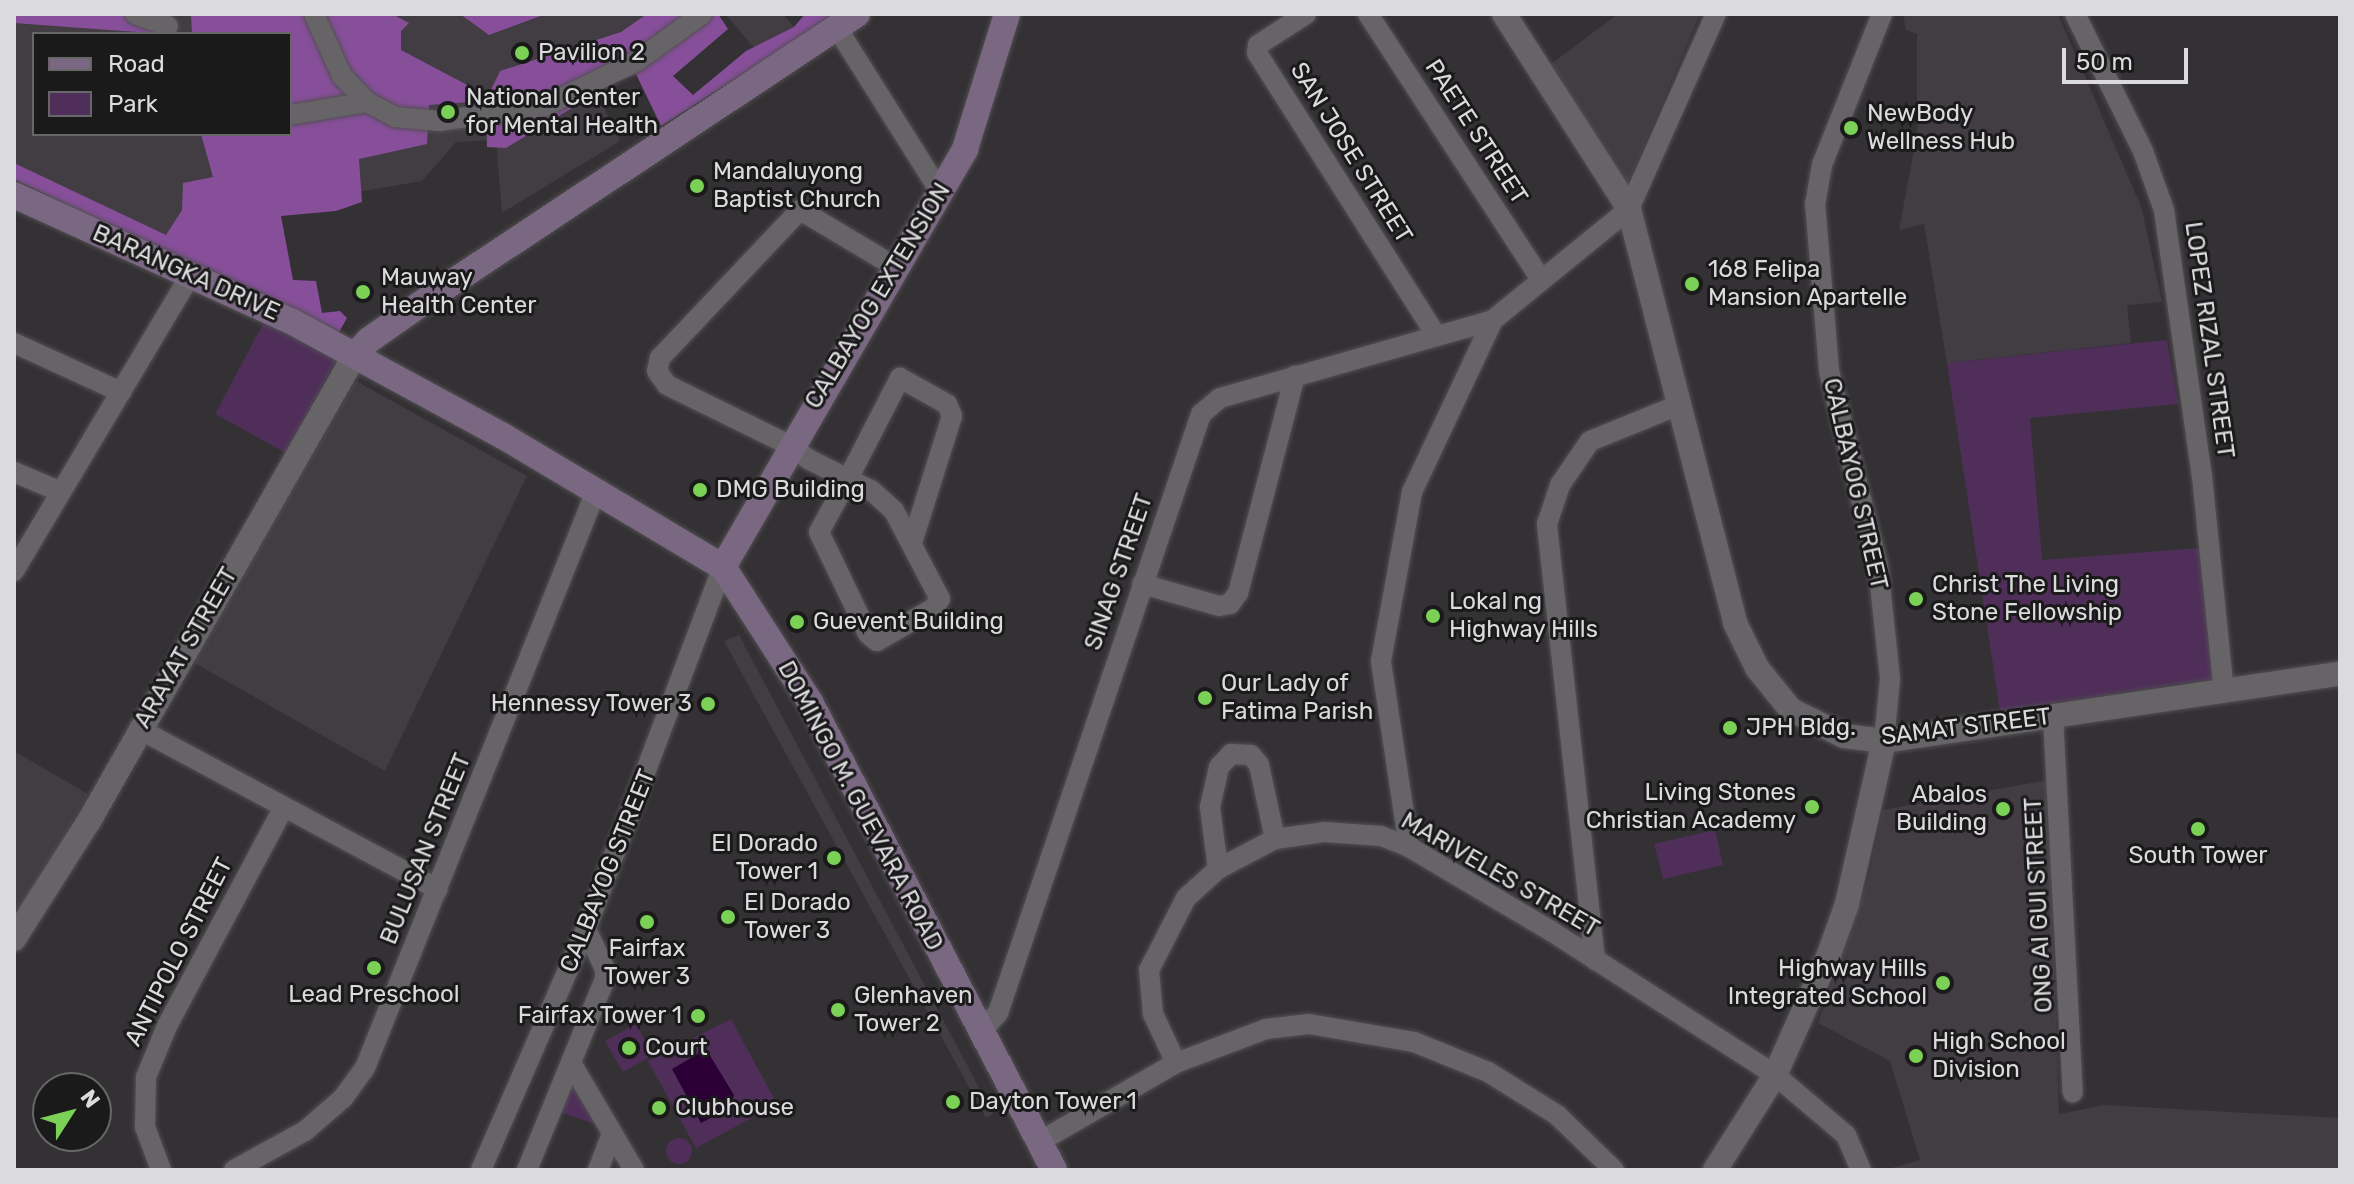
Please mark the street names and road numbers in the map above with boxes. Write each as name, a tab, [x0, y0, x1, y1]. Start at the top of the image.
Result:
street label: PAETE STREET	[1419, 54, 1533, 210]
street label: SAN JOSE STREET	[1284, 57, 1418, 249]
street label: CALBAYOG EXTENSION	[799, 178, 957, 414]
street label: BARANGKA DRIVE	[88, 219, 284, 327]
street label: LOPEZ RIZAL STREET	[2178, 220, 2240, 460]
street label: CALBAYOG STREET	[1817, 375, 1893, 593]
street label: SINAG STREET	[1079, 490, 1159, 654]
street label: ARAYAT STREET	[128, 562, 244, 734]
street label: DOMINGO M. GUEVARA ROAD	[771, 656, 949, 956]
street label: SAMAT STREET	[1879, 702, 2053, 752]
street label: BULUSAN STREET	[375, 749, 477, 949]
street label: CALBAYOG STREET	[554, 765, 662, 977]
street label: ONG AI GUI STREET	[2019, 796, 2059, 1014]
street label: MARIVELES STREET	[1396, 807, 1604, 943]
street label: ANTIPOLO STREET	[119, 853, 239, 1051]

